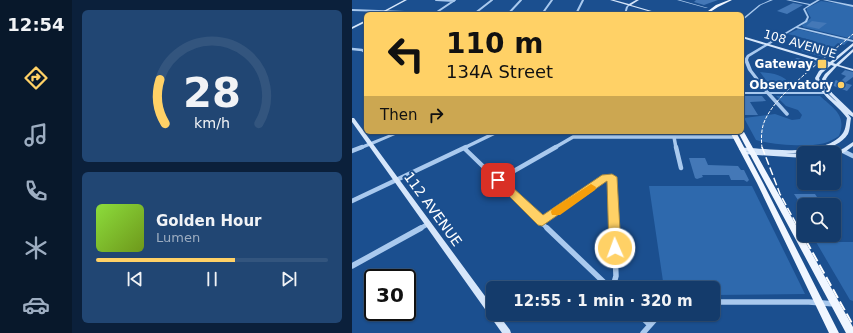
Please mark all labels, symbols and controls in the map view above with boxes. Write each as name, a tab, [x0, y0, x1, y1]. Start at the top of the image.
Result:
text: 12:54	[7, 14, 65, 35]
text: 110 m	[446, 27, 543, 60]
street label: 108 AVENUE	[762, 27, 838, 61]
icon: left	[380, 28, 432, 80]
place label: Gateway	[755, 57, 813, 71]
marker: Gateway	[816, 58, 828, 70]
text: 134A Street	[446, 61, 553, 82]
icon: directions	[22, 64, 50, 92]
text: 28	[183, 68, 241, 117]
place label: Observatory	[749, 78, 833, 92]
marker: Observatory	[836, 80, 846, 90]
icon: right	[425, 104, 447, 126]
text: Then	[380, 106, 417, 124]
text: km/h	[194, 114, 230, 130]
icon: music	[22, 121, 50, 149]
map controls	[797, 146, 841, 242]
button: sound	[797, 146, 841, 190]
pin	[481, 163, 515, 197]
street label: 112 AVENUE	[401, 169, 465, 249]
icon: arrive	[487, 169, 509, 191]
icon: phone	[22, 177, 50, 205]
button: search	[797, 198, 841, 242]
text: Golden Hour	[156, 212, 262, 230]
position arrow	[594, 227, 636, 269]
text: Lumen	[156, 230, 200, 245]
icon: climate	[22, 234, 50, 262]
icon: previous	[124, 268, 146, 290]
icon: pause	[201, 268, 223, 290]
icon: next	[278, 268, 300, 290]
speed limit sign: 30	[364, 269, 416, 321]
icon: car	[22, 291, 50, 319]
text: 12:55 · 1 min · 320 m	[513, 292, 693, 310]

